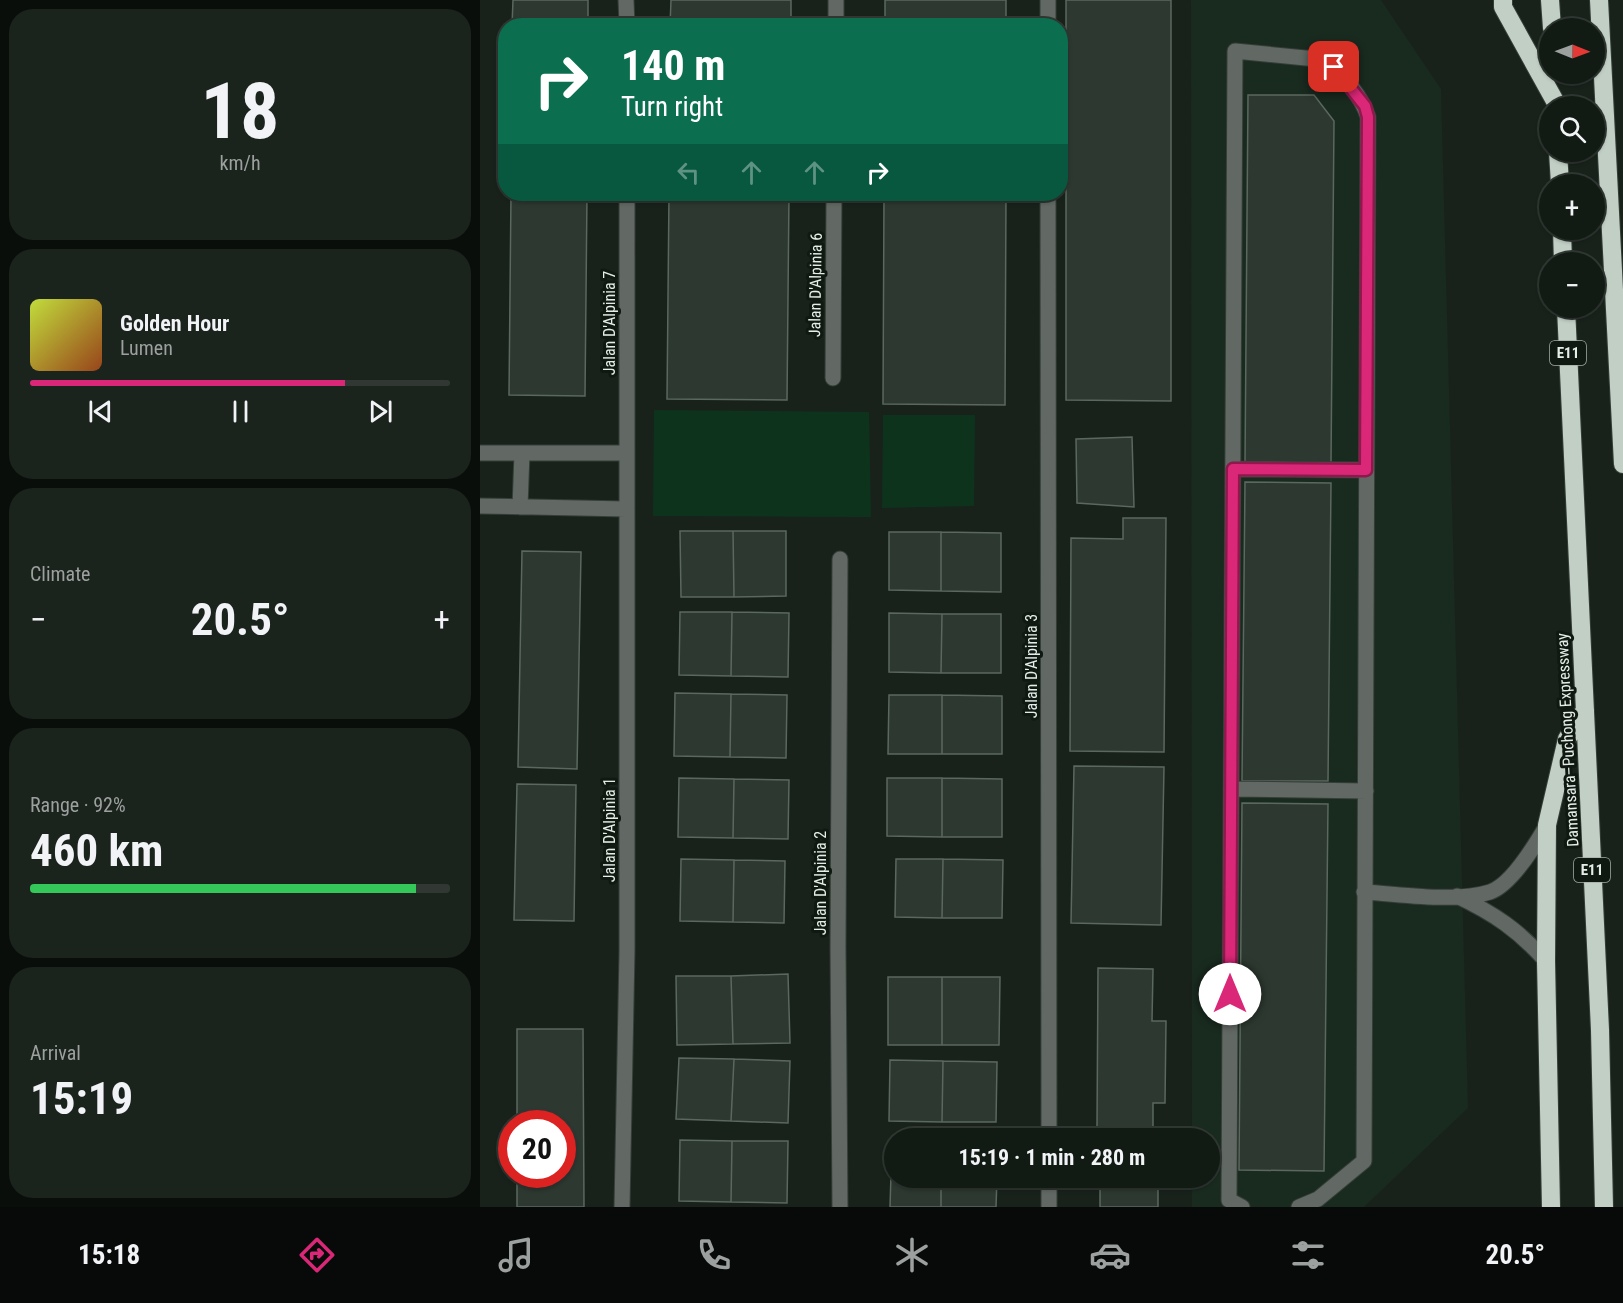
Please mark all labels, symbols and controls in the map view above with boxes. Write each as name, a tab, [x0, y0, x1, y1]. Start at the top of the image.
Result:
north arrow	[1539, 18, 1605, 84]
map controls	[1539, 18, 1605, 318]
text: 140 m	[621, 41, 726, 90]
pin	[1308, 41, 1359, 92]
icon: right	[522, 42, 600, 120]
icon: arrive	[1317, 50, 1350, 83]
text: 18	[201, 66, 279, 157]
text: Turn right	[621, 91, 723, 123]
button: search	[1539, 96, 1605, 162]
text: km/h	[219, 151, 261, 175]
icon: left	[672, 156, 705, 189]
icon: ahead	[735, 156, 768, 189]
icon: ahead	[798, 156, 831, 189]
icon: right	[861, 156, 894, 189]
button: +	[1539, 174, 1605, 240]
street label: Jalan D'Alpinia 6	[805, 233, 826, 337]
button: −	[1539, 252, 1605, 318]
street label: Jalan D'Alpinia 7	[600, 271, 619, 375]
text: Golden Hour	[120, 311, 229, 336]
text: Lumen	[120, 336, 173, 360]
road number: E11	[1550, 341, 1586, 365]
icon: previous	[84, 395, 117, 428]
icon: pause	[224, 395, 257, 428]
icon: next	[364, 395, 397, 428]
text: Climate	[30, 562, 90, 586]
text: 20.5°	[191, 593, 289, 646]
text: −	[30, 600, 47, 639]
text: +	[434, 600, 450, 639]
street label: Jalan D'Alpinia 3	[1022, 614, 1041, 718]
street label: Damansara–Puchong Expressway	[1552, 632, 1583, 847]
street label: Jalan D'Alpinia 1	[600, 778, 619, 882]
text: Range · 92%	[30, 793, 126, 817]
text: 460 km	[30, 824, 163, 877]
street label: Jalan D'Alpinia 2	[811, 831, 830, 935]
road number: E11	[1574, 858, 1610, 882]
position arrow	[1198, 962, 1262, 1026]
text: Arrival	[30, 1041, 81, 1065]
text: 15:19	[30, 1072, 133, 1125]
speed limit sign: 20	[498, 1110, 576, 1188]
text: 15:19 · 1 min · 280 m	[959, 1145, 1145, 1170]
icon: directions	[296, 1234, 338, 1276]
icon: music	[495, 1234, 537, 1276]
icon: phone	[693, 1234, 735, 1276]
icon: climate	[891, 1234, 933, 1276]
icon: car	[1089, 1234, 1131, 1276]
icon: filters	[1287, 1234, 1329, 1276]
text: 15:18	[78, 1239, 140, 1271]
text: 20.5°	[1486, 1239, 1545, 1271]

